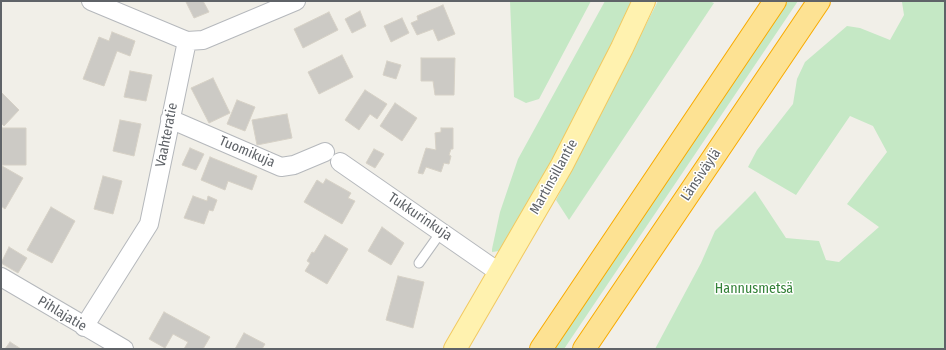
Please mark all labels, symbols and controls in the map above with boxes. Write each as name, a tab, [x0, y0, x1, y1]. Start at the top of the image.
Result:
street label: Vaahteratie	[153, 101, 181, 169]
street label: Tuomikuja	[217, 133, 277, 171]
street label: Martinsillantie	[526, 137, 582, 217]
street label: Länsiväylä	[677, 146, 725, 204]
street label: Tukkurinkuja	[385, 190, 455, 244]
park label: Hannusmetsä	[715, 281, 793, 297]
street label: Pihlajatie	[35, 293, 89, 335]

